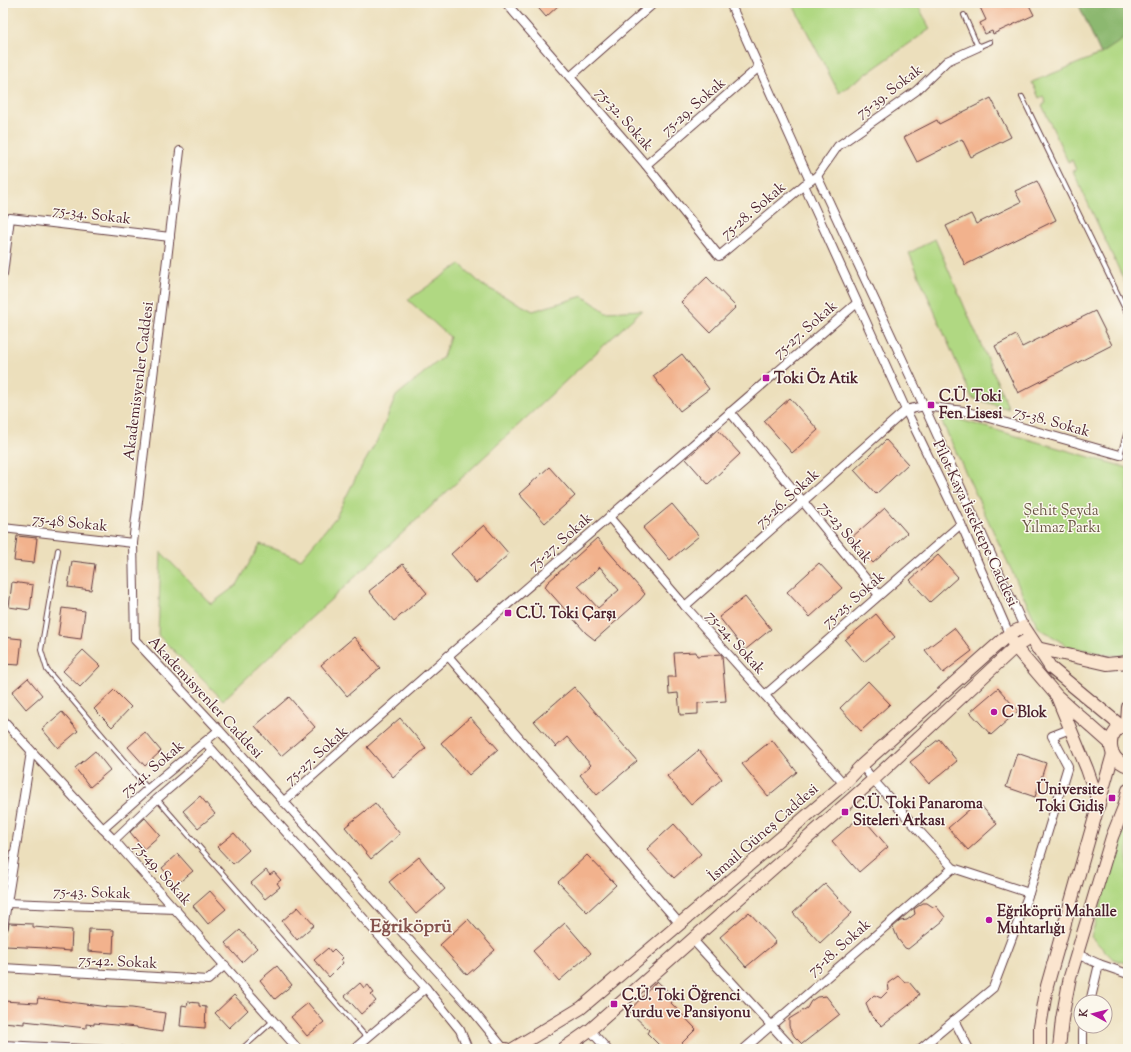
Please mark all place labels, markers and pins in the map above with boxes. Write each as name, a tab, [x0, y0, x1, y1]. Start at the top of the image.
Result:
place label: Toki Öz Atik	[774, 367, 859, 390]
marker: Toki Öz Atik	[761, 373, 771, 383]
place label: C.Ü. Toki Fen Lisesi	[939, 385, 1003, 425]
marker: C.Ü. Toki Fen Lisesi	[926, 400, 936, 410]
place label: C.Ü. Toki Çarşı	[516, 602, 617, 625]
marker: C.Ü. Toki Çarşı	[503, 608, 513, 618]
place label: C Blok	[1002, 703, 1048, 724]
marker: C Blok	[989, 707, 999, 717]
place label: Üniversite Toki Gidiş	[1036, 778, 1104, 818]
place label: C.Ü. Toki Panaroma Siteleri Arkası	[853, 792, 983, 832]
marker: Üniversite Toki Gidiş	[1107, 793, 1117, 803]
marker: C.Ü. Toki Panaroma Siteleri Arkası	[840, 807, 850, 817]
place label: Eğriköprü Mahalle Muhtarlığı	[997, 902, 1117, 940]
marker: Eğriköprü Mahalle Muhtarlığı	[984, 915, 994, 925]
place label: C.Ü. Toki Öğrenci Yurdu ve Pansiyonu	[622, 984, 751, 1024]
marker: C.Ü. Toki Öğrenci Yurdu ve Pansiyonu	[609, 999, 619, 1009]

